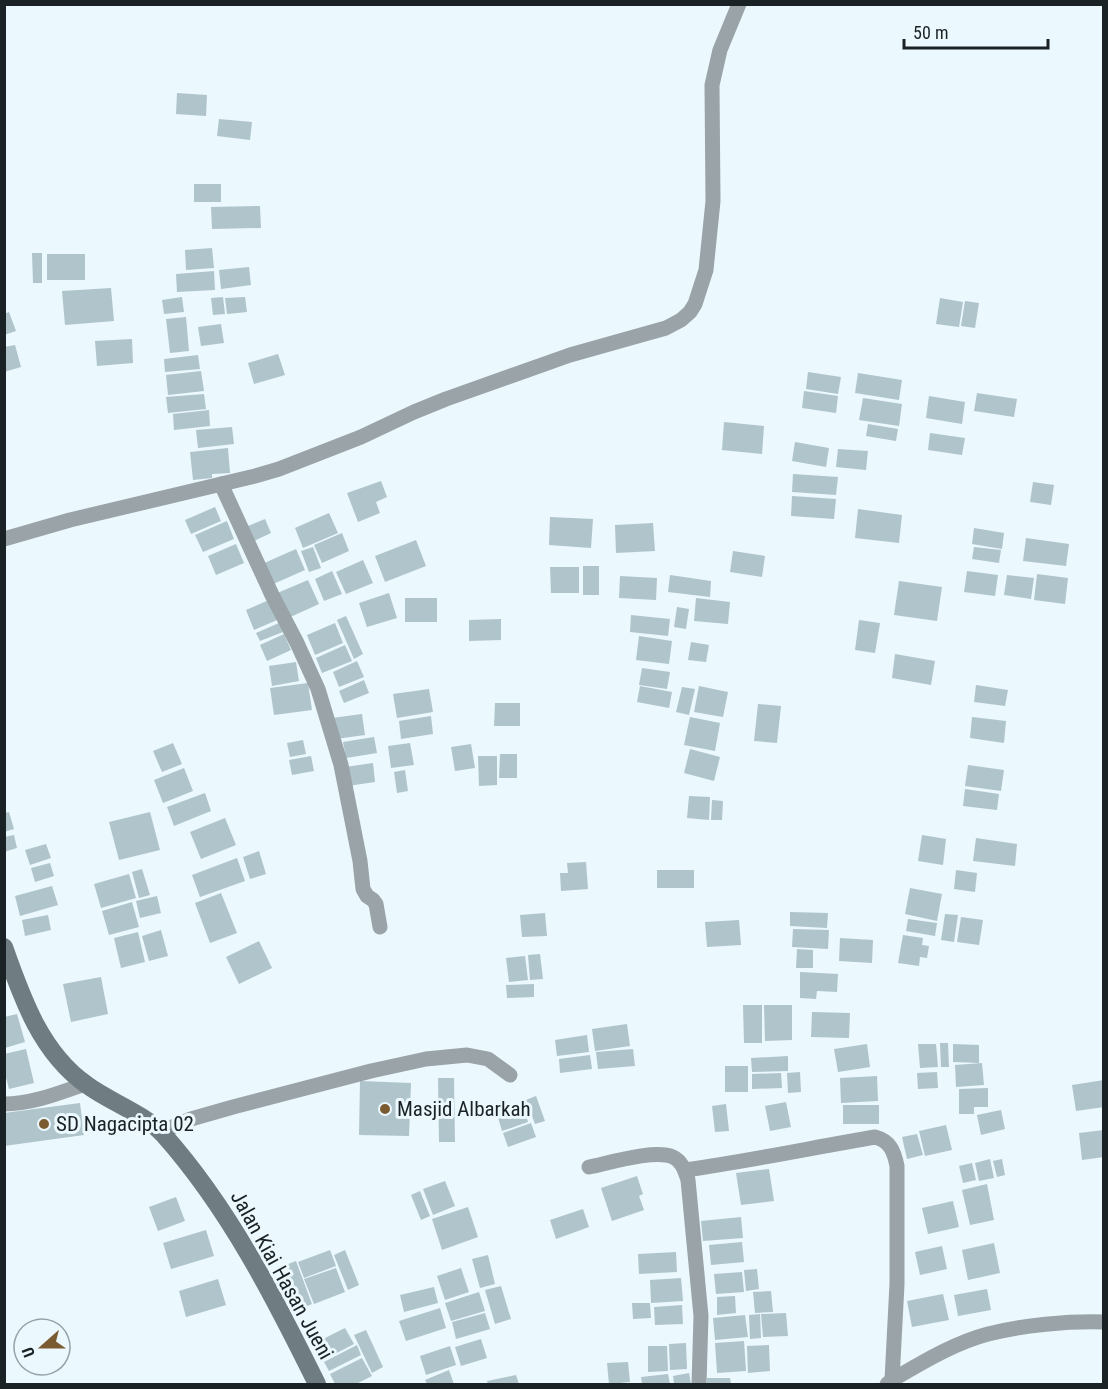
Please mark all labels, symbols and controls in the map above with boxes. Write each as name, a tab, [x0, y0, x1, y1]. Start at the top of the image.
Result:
scale bar	[904, 12, 1048, 50]
text: 50 m	[913, 22, 948, 43]
place label: Masjid Albarkah	[397, 1097, 531, 1121]
marker: Masjid Albarkah	[378, 1102, 392, 1116]
place label: SD Nagacipta 02	[56, 1112, 194, 1136]
marker: SD Nagacipta 02	[37, 1117, 51, 1131]
street label: Jalan Kiai Hasan Jueni	[226, 1187, 338, 1363]
north arrow	[12, 1317, 72, 1377]
text: U	[18, 1345, 39, 1360]

